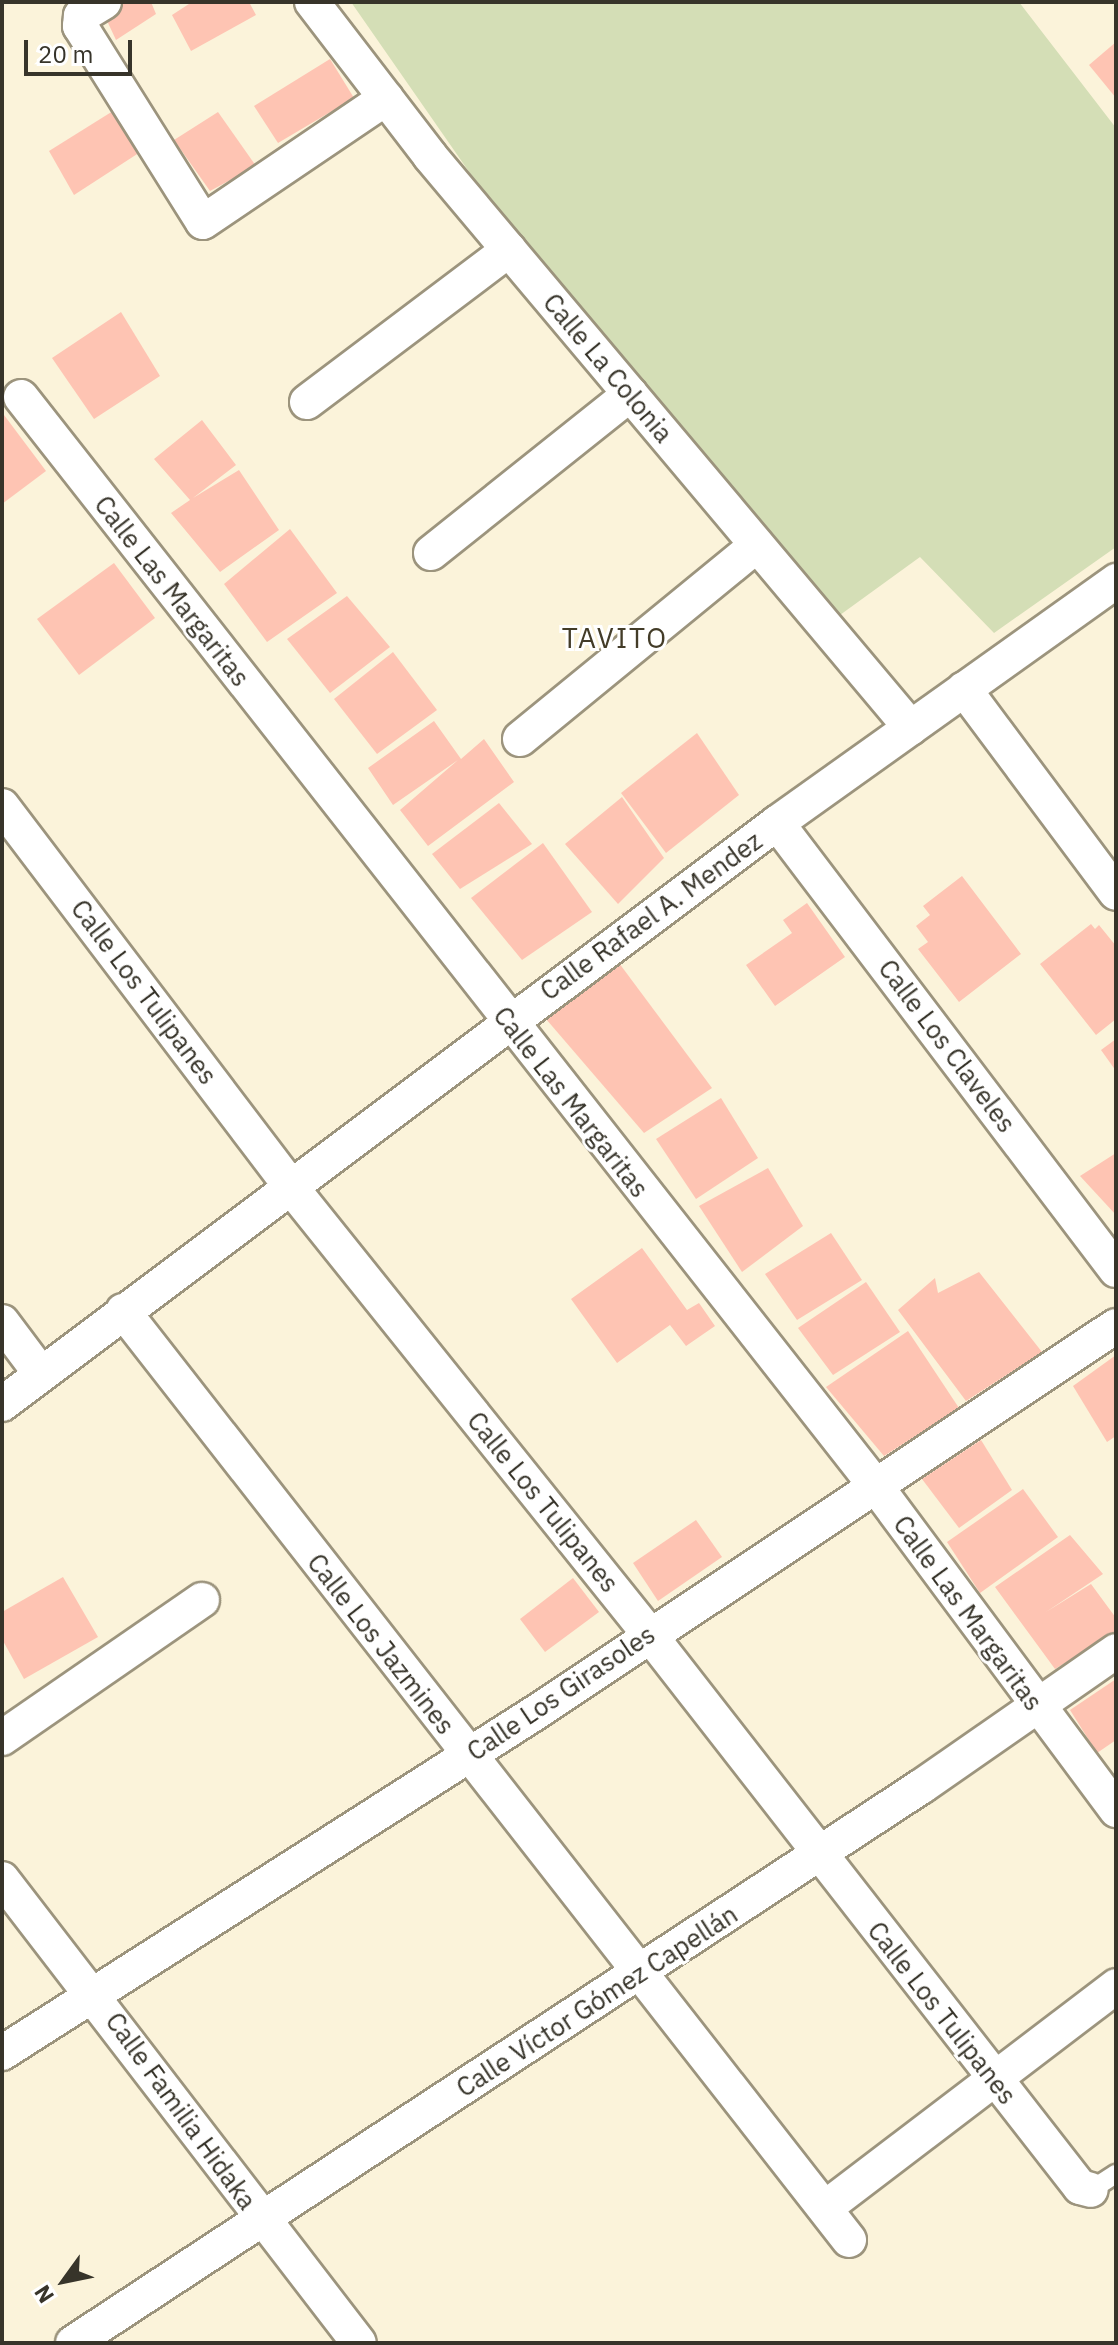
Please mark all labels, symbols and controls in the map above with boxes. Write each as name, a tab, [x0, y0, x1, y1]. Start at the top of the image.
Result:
scale bar	[28, 24, 136, 74]
text: 20 m	[38, 38, 93, 70]
street label: Calle La Colonia	[537, 287, 679, 449]
street label: Calle Las Margaritas	[88, 489, 256, 693]
district label: TAVITO	[562, 621, 668, 655]
street label: Calle Rafael A. Mendez	[534, 825, 768, 1007]
street label: Calle Los Tulipanes	[64, 894, 224, 1090]
street label: Calle Los Claveles	[872, 953, 1022, 1139]
street label: Calle Las Margaritas	[487, 1000, 655, 1204]
street label: Calle Los Tulipanes	[461, 1405, 625, 1599]
street label: Calle Las Margaritas	[887, 1509, 1049, 1717]
street label: Calle Los Jazmines	[301, 1547, 461, 1741]
street label: Calle Los Girasoles	[461, 1619, 661, 1767]
street label: Calle Víctor Gómez Capellán	[451, 1898, 743, 2104]
street label: Calle Los Tulipanes	[861, 1915, 1023, 2111]
street label: Calle Familia Hidaka	[99, 2006, 263, 2216]
north arrow	[24, 2241, 104, 2321]
text: N	[27, 2280, 60, 2309]

